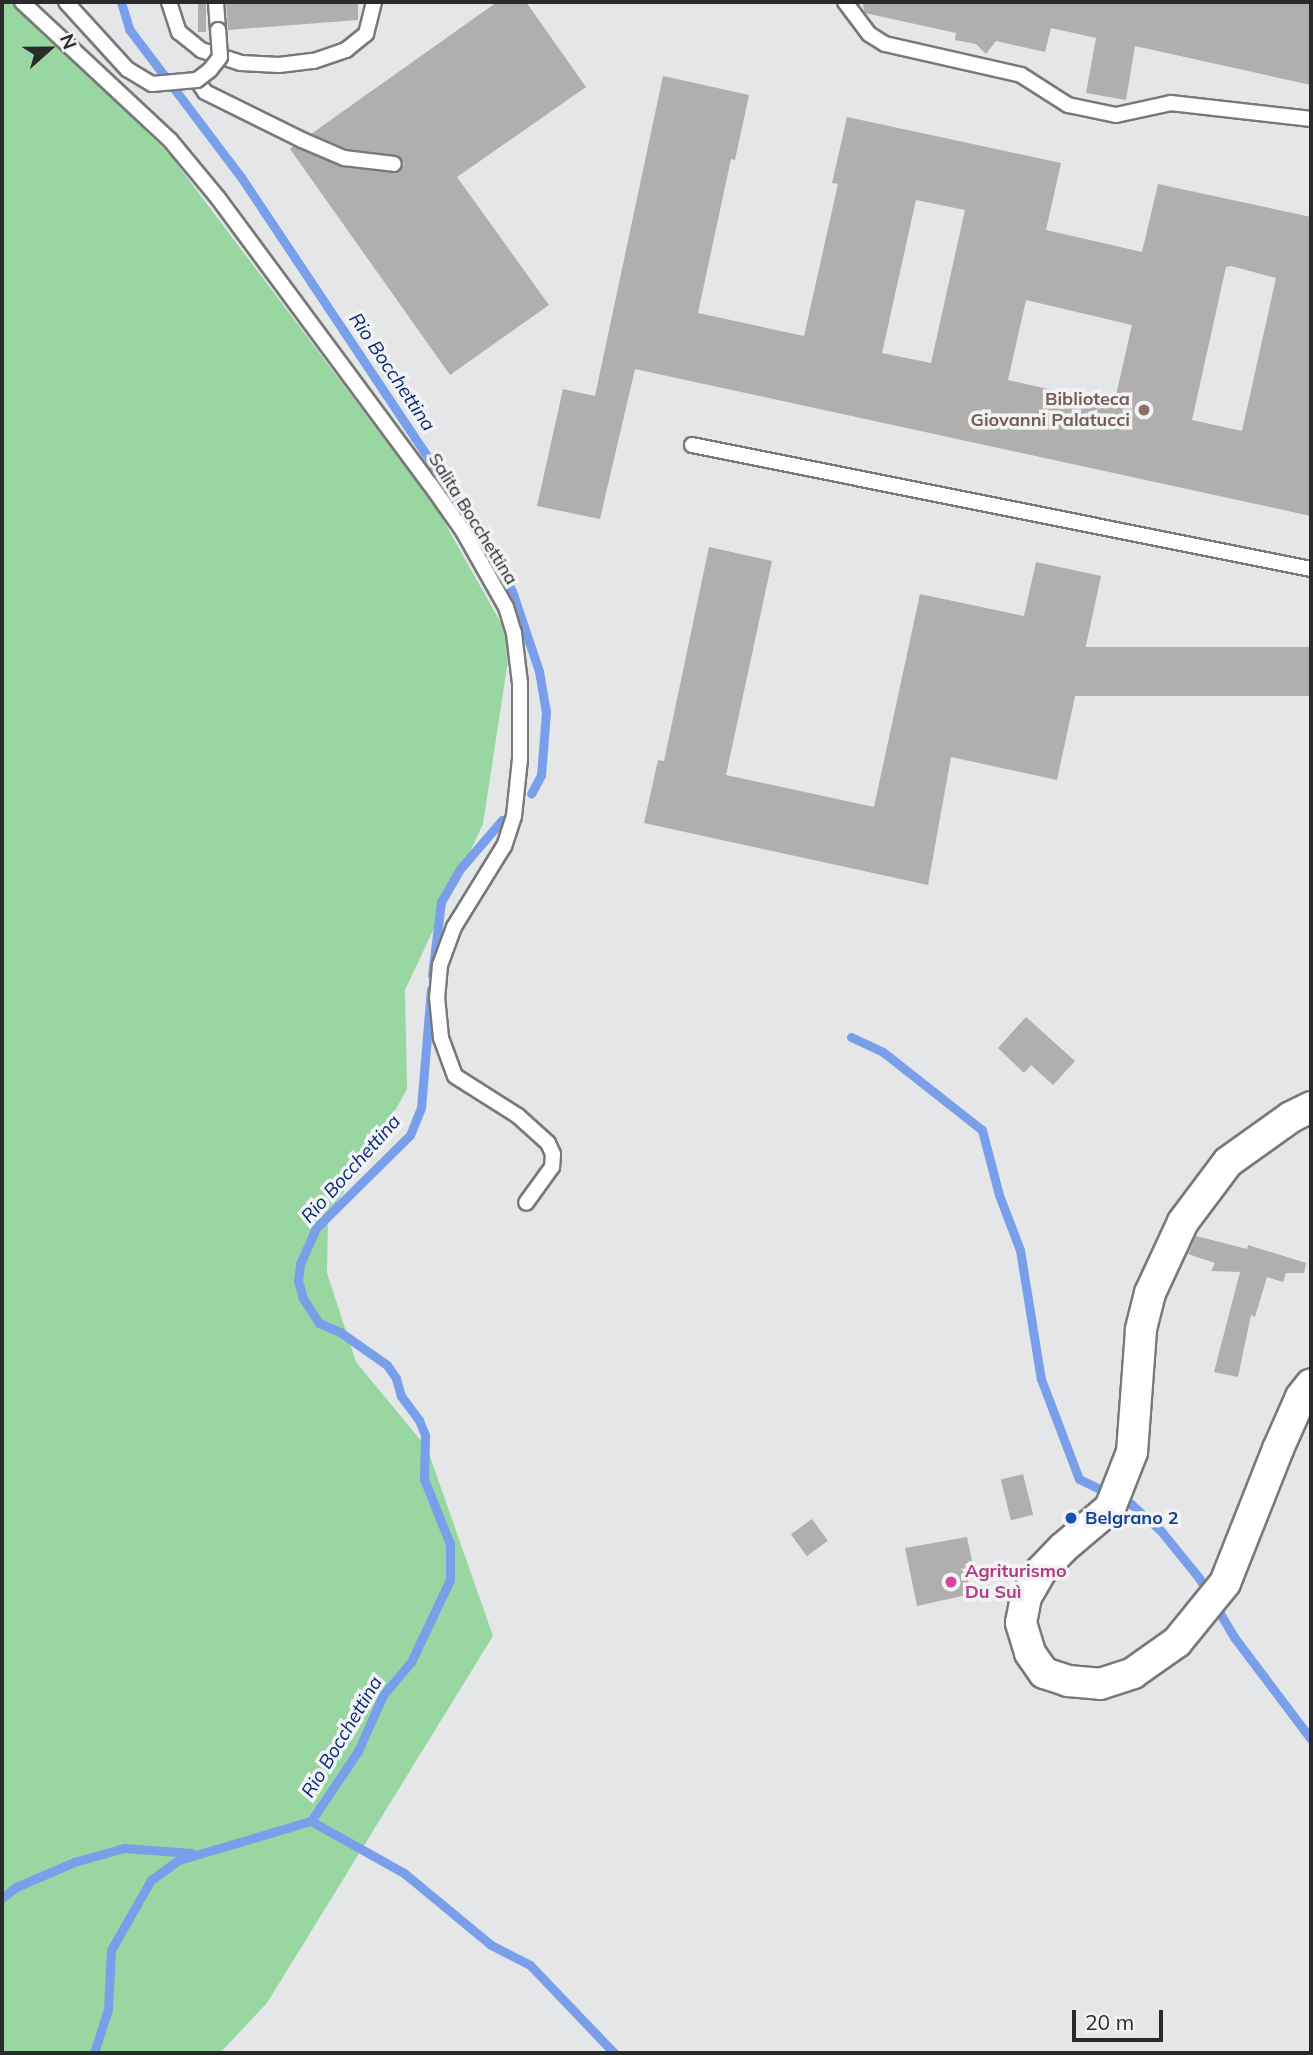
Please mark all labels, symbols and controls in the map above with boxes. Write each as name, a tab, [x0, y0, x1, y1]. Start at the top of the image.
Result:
north arrow	[14, 14, 84, 84]
text: N	[55, 30, 82, 52]
water label: Rio Bocchettina	[344, 309, 440, 435]
place label: Biblioteca Giovanni Palatucci	[971, 389, 1130, 432]
marker: Biblioteca Giovanni Palatucci	[1136, 402, 1152, 418]
street label: Salita Bocchettina	[424, 449, 522, 589]
water label: Rio Bocchettina	[297, 1110, 405, 1228]
place label: Belgrano 2	[1085, 1507, 1179, 1529]
marker: Belgrano 2	[1063, 1510, 1079, 1526]
place label: Agriturismo Du Suì	[965, 1561, 1067, 1604]
marker: Agriturismo Du Suì	[943, 1574, 959, 1590]
water label: Rio Bocchettina	[297, 1672, 387, 1802]
scale bar	[1075, 1996, 1166, 2040]
text: 20 m	[1085, 2009, 1134, 2035]

